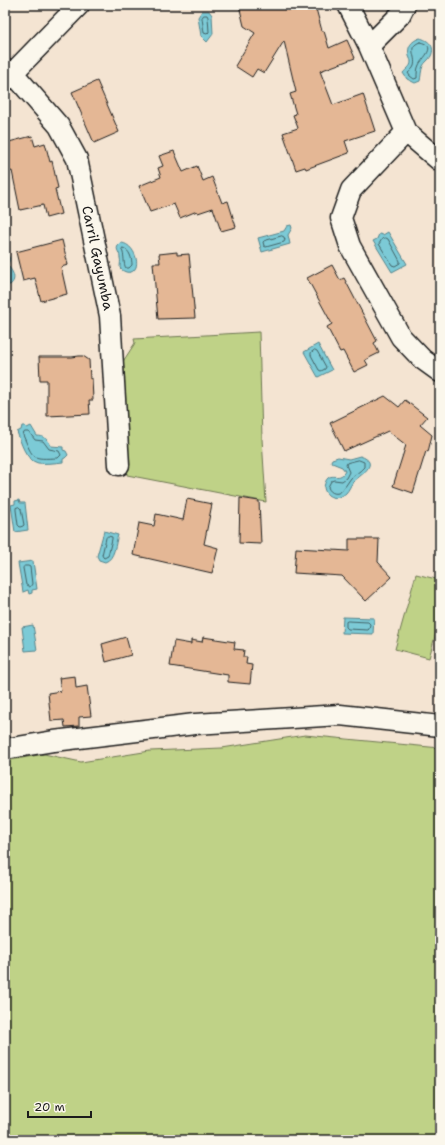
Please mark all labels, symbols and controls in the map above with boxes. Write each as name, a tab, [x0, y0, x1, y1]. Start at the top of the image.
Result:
street label: Carril Gayumba	[78, 204, 118, 312]
scale bar	[28, 1093, 91, 1119]
text: 20 m	[34, 1099, 65, 1115]

